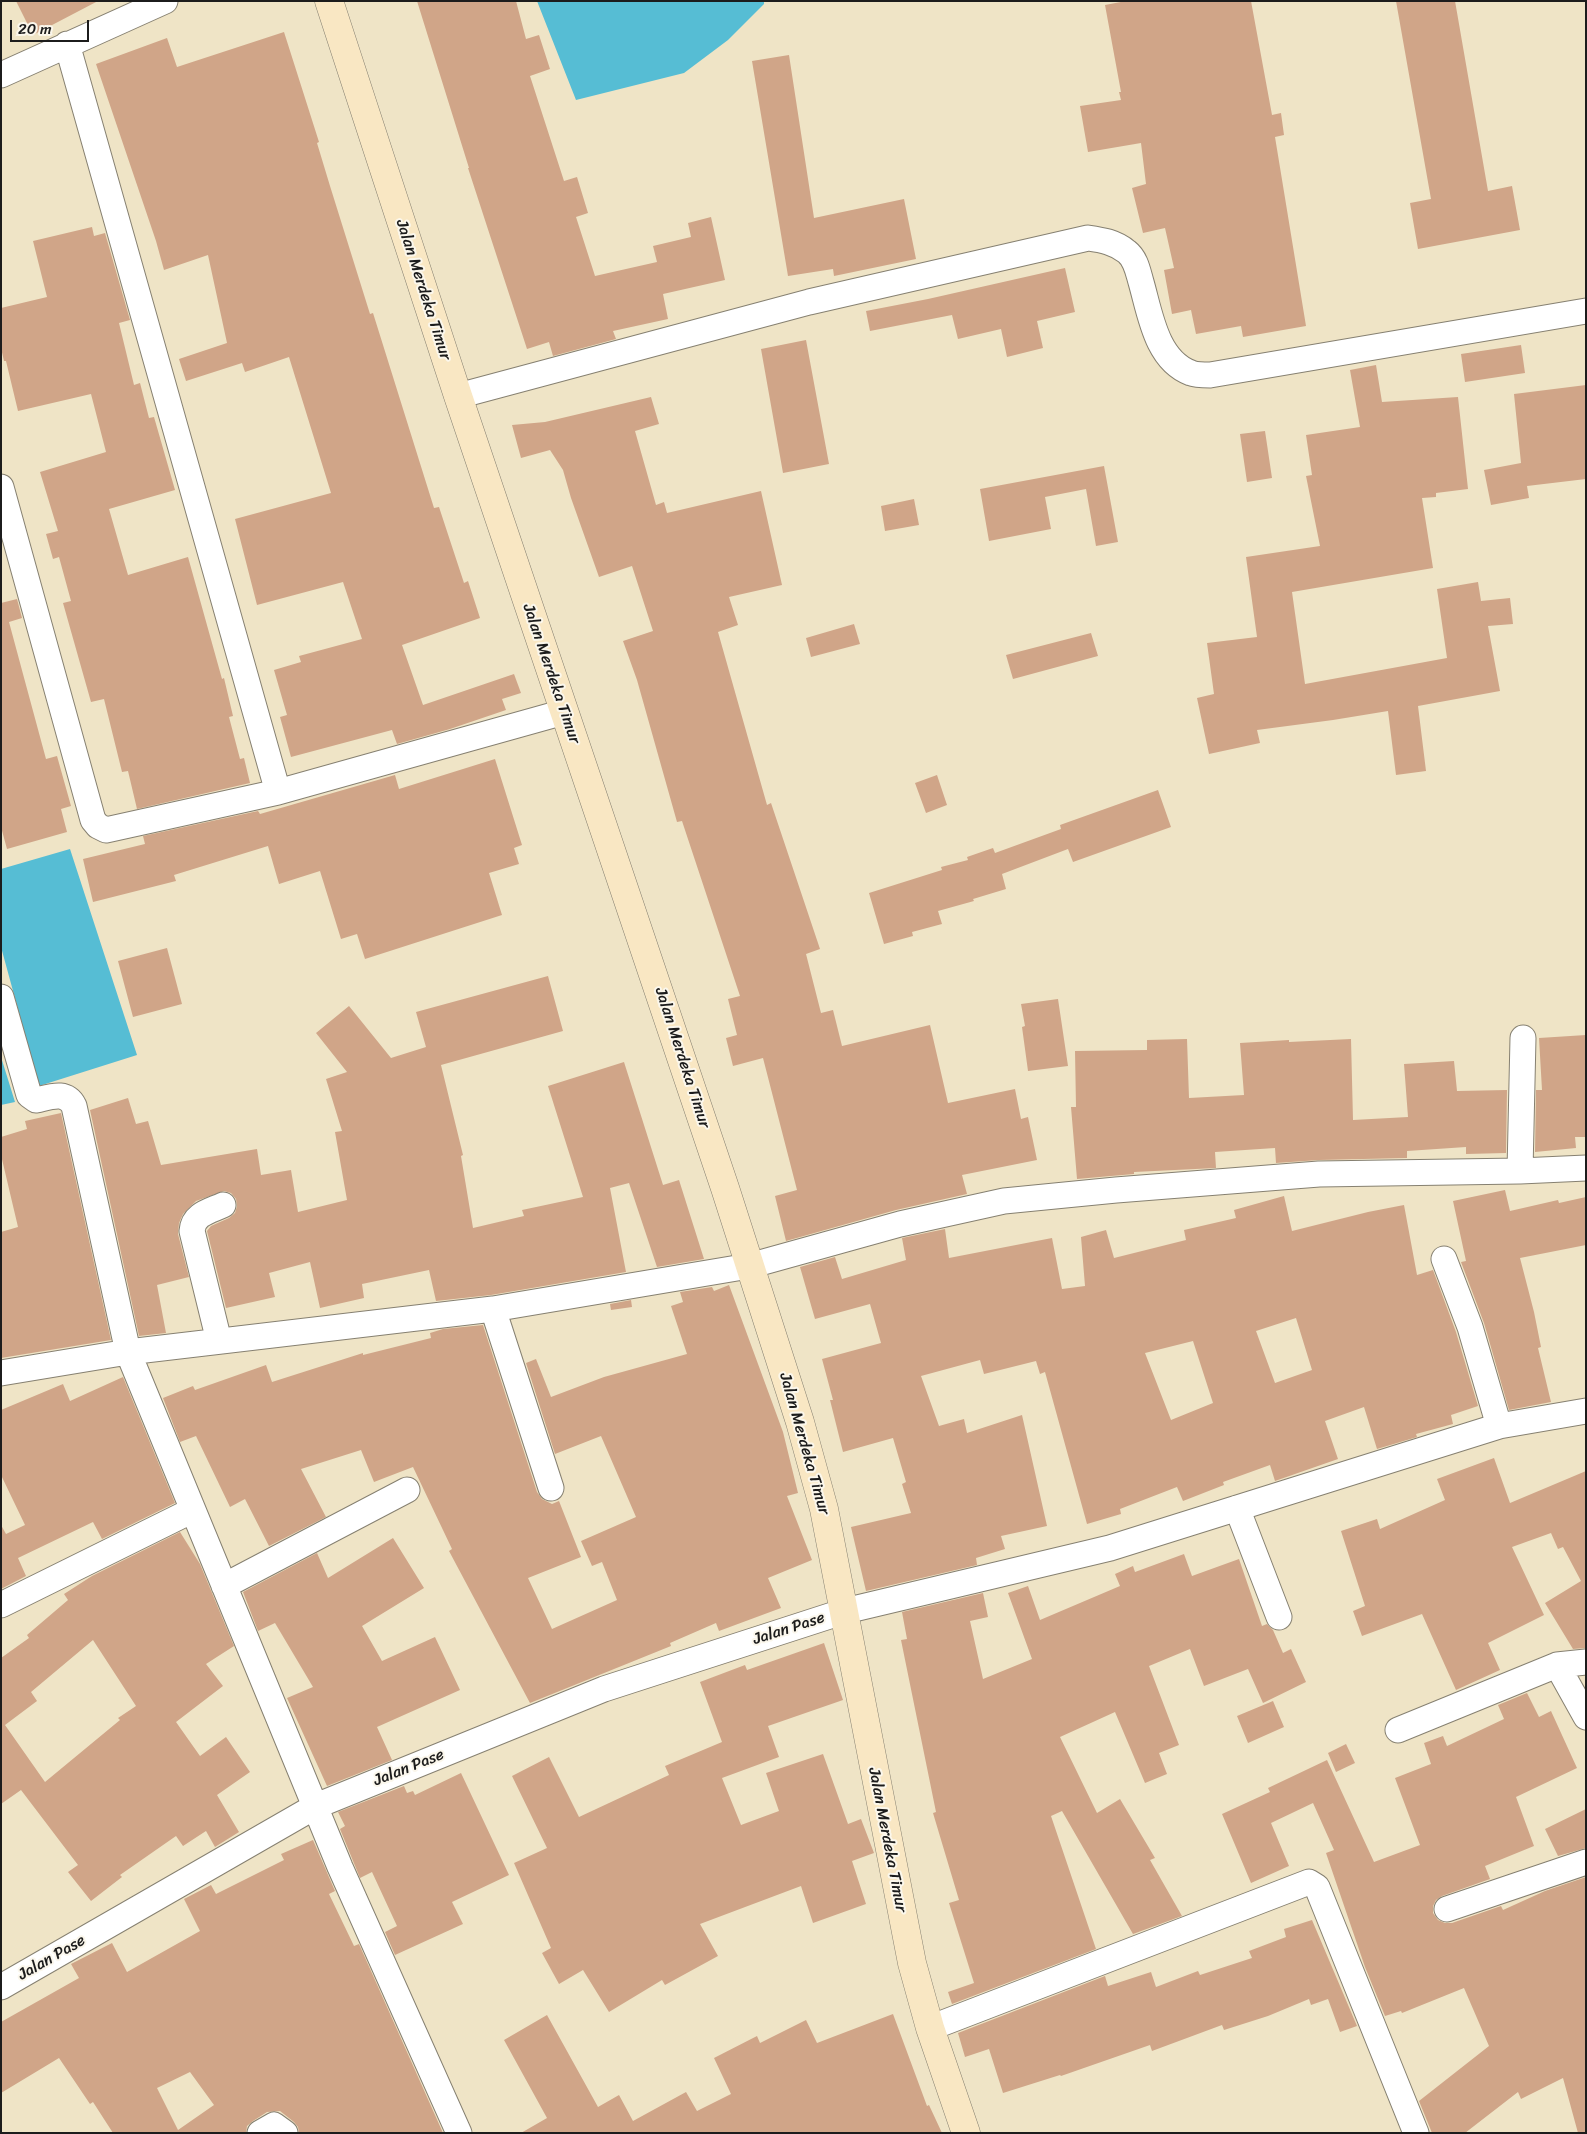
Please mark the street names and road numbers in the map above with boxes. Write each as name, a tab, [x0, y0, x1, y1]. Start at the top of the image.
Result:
street label: Jalan Merdeka Timur	[391, 217, 455, 363]
street label: Jalan Merdeka Timur	[518, 601, 584, 747]
street label: Jalan Merdeka Timur	[650, 985, 714, 1131]
street label: Jalan Merdeka Timur	[775, 1371, 833, 1517]
street label: Jalan Pase	[751, 1608, 827, 1650]
street label: Jalan Pase	[371, 1745, 447, 1791]
street label: Jalan Merdeka Timur	[864, 1766, 910, 1914]
street label: Jalan Pase	[15, 1931, 89, 1985]

